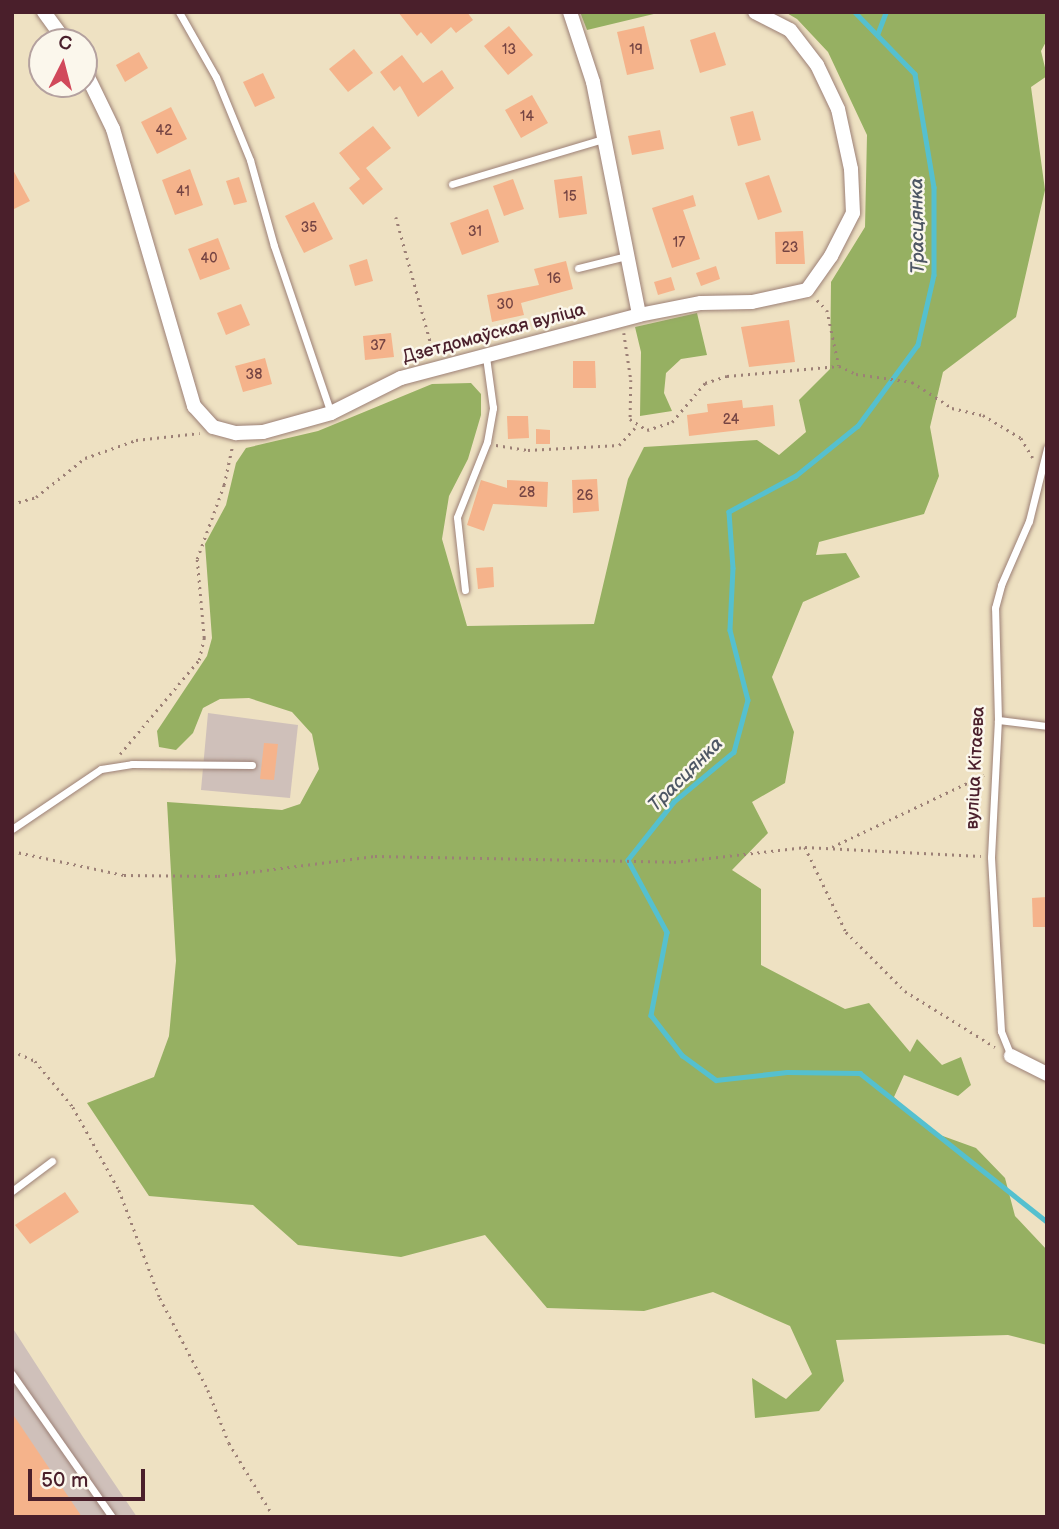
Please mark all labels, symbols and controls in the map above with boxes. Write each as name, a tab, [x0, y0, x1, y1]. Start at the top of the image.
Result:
north arrow	[28, 28, 98, 98]
text: С	[57, 31, 73, 56]
house number: 13	[502, 42, 516, 58]
house number: 19	[629, 42, 643, 58]
house number: 14	[520, 109, 534, 125]
house number: 42	[156, 123, 172, 139]
water label: Трасцянка	[906, 178, 930, 274]
house number: 41	[176, 184, 190, 200]
house number: 15	[563, 189, 577, 205]
house number: 35	[301, 220, 317, 236]
house number: 31	[468, 224, 482, 240]
house number: 17	[673, 235, 685, 251]
house number: 23	[782, 240, 798, 256]
house number: 40	[201, 251, 217, 267]
house number: 16	[547, 271, 561, 287]
house number: 30	[497, 297, 513, 313]
street label: Дзетдомаўская вуліца	[400, 299, 588, 369]
house number: 37	[370, 338, 386, 354]
house number: 38	[246, 367, 262, 383]
house number: 24	[723, 412, 739, 428]
house number: 28	[519, 485, 535, 501]
house number: 26	[577, 488, 593, 504]
street label: вуліца Кітаева	[962, 706, 990, 830]
water label: Трасцянка	[644, 733, 728, 817]
scale bar	[32, 1456, 149, 1500]
text: 50 m	[41, 1468, 88, 1493]

